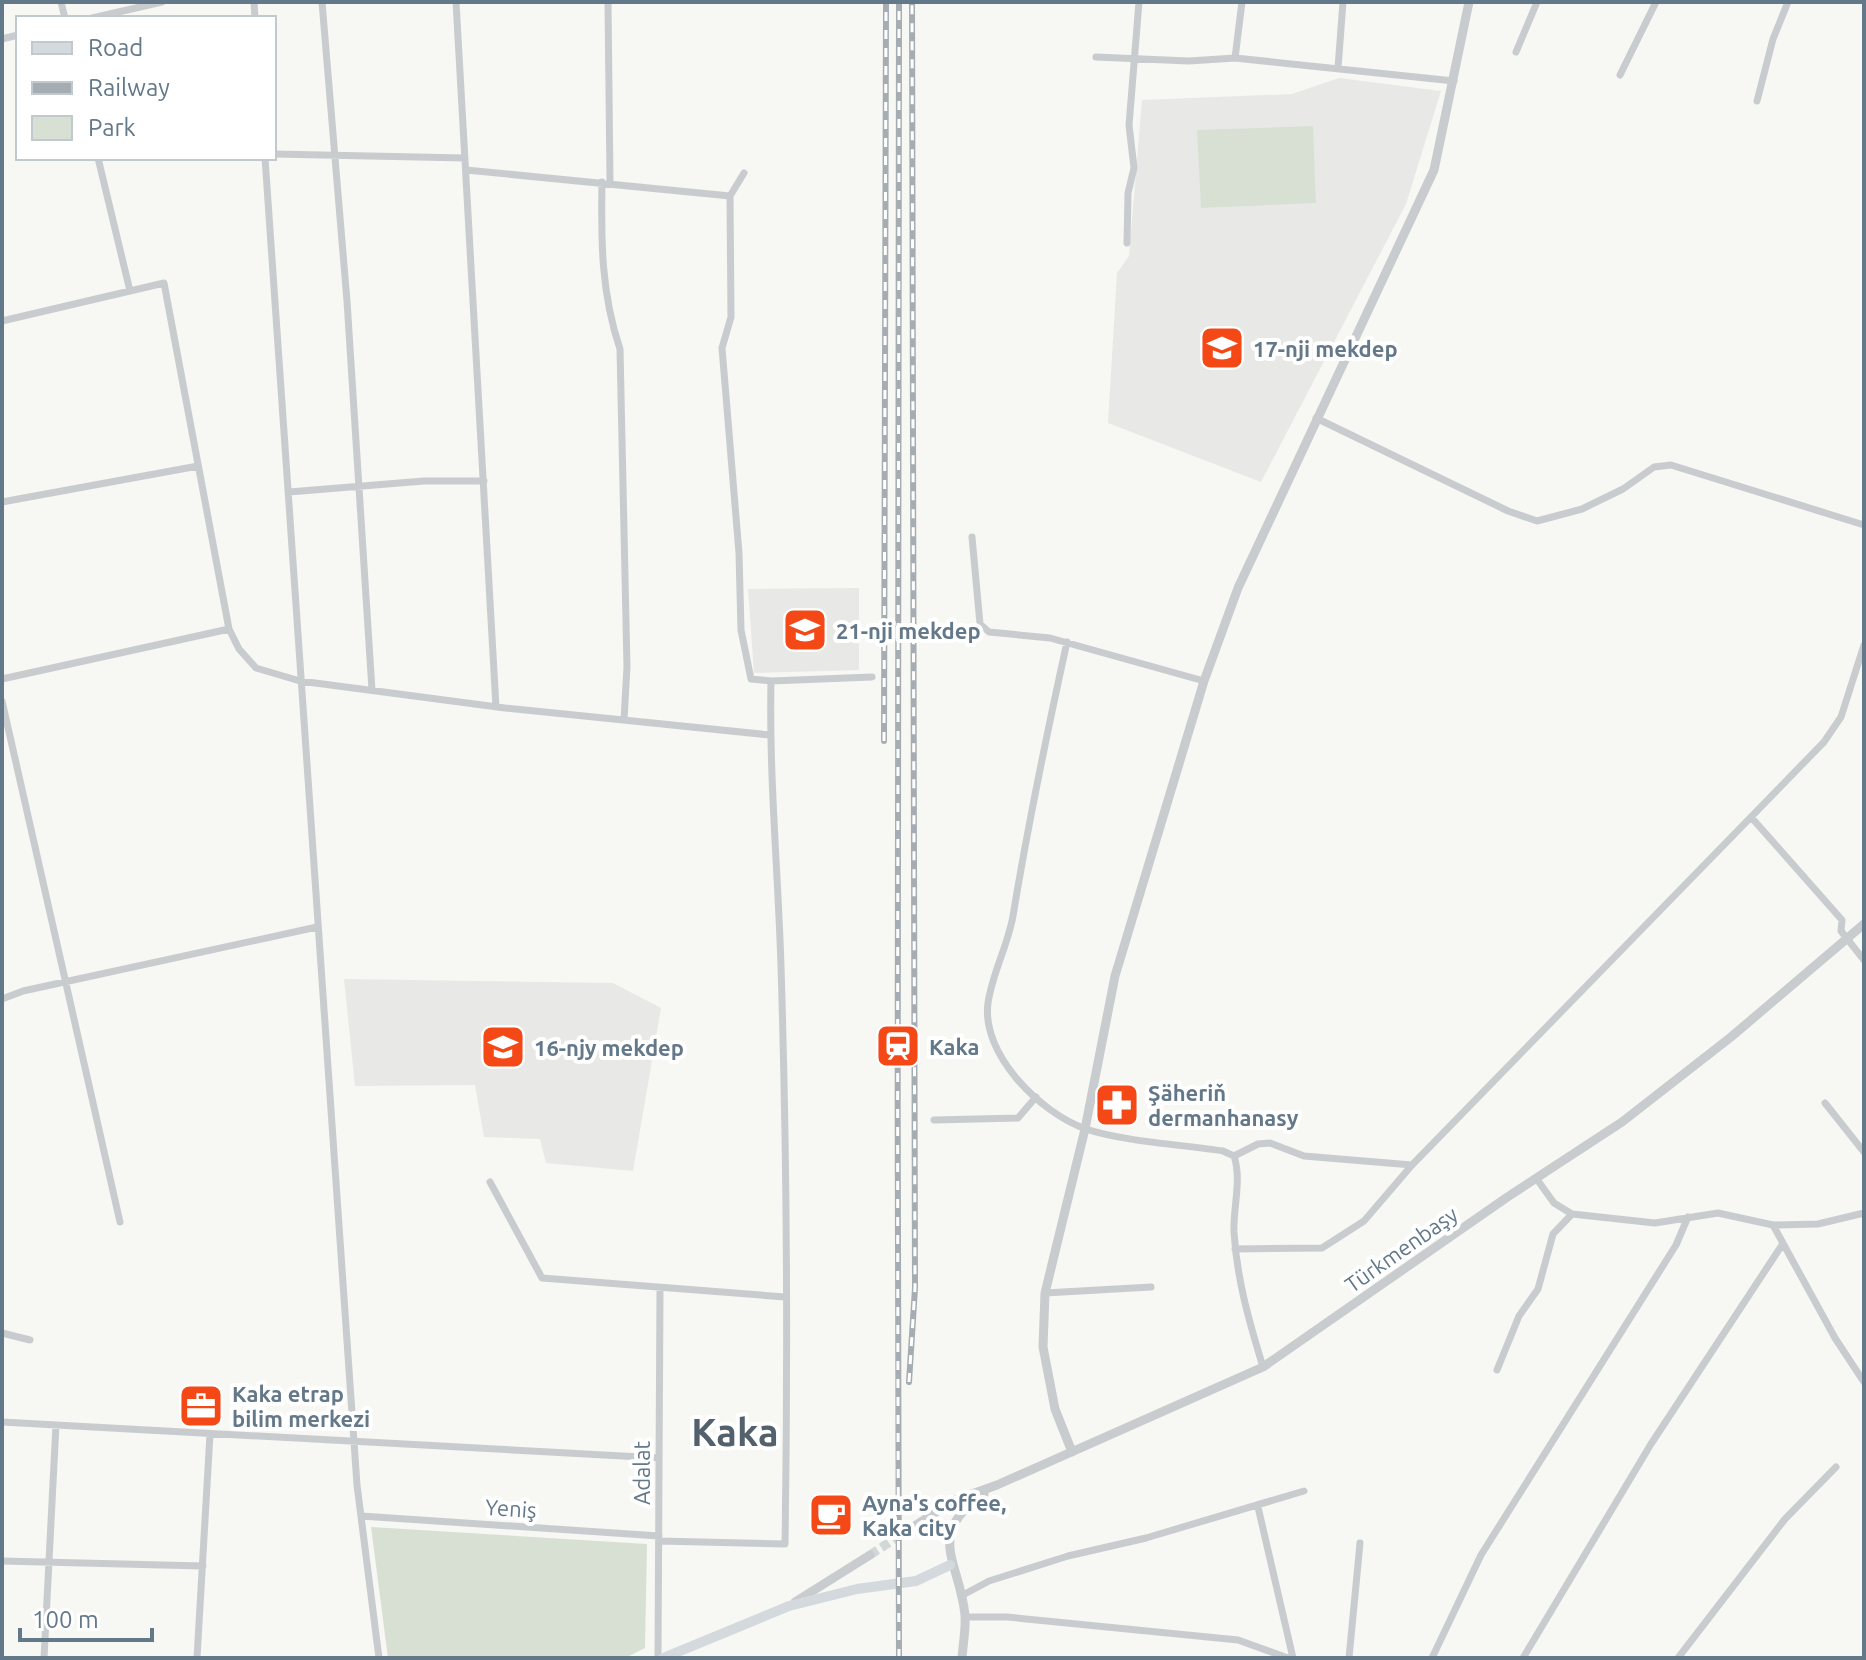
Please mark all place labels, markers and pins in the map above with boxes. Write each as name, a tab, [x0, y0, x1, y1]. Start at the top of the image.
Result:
school or university icon: 17-nji mekdep	[1198, 324, 1246, 372]
place label: 17-nji mekdep	[1253, 336, 1398, 361]
school or university icon: 21-nji mekdep	[781, 606, 829, 654]
place label: 21-nji mekdep	[836, 618, 981, 643]
station icon: Kaka	[874, 1022, 922, 1070]
school or university icon: 16-njy mekdep	[479, 1023, 527, 1071]
place label: Kaka	[929, 1034, 980, 1059]
place label: 16-njy mekdep	[534, 1035, 684, 1060]
place label: Şäheriň dermanhanasy	[1148, 1080, 1299, 1130]
pharmacy icon: Şäheriň dermanhanasy	[1093, 1081, 1141, 1129]
place label: Kaka etrap bilim merkezi	[232, 1381, 370, 1431]
office icon: Kaka etrap bilim merkezi	[177, 1382, 225, 1430]
place label: Ayna's coffee, Kaka city	[862, 1490, 1006, 1540]
cafe icon: Ayna's coffee, Kaka city	[807, 1491, 855, 1539]

